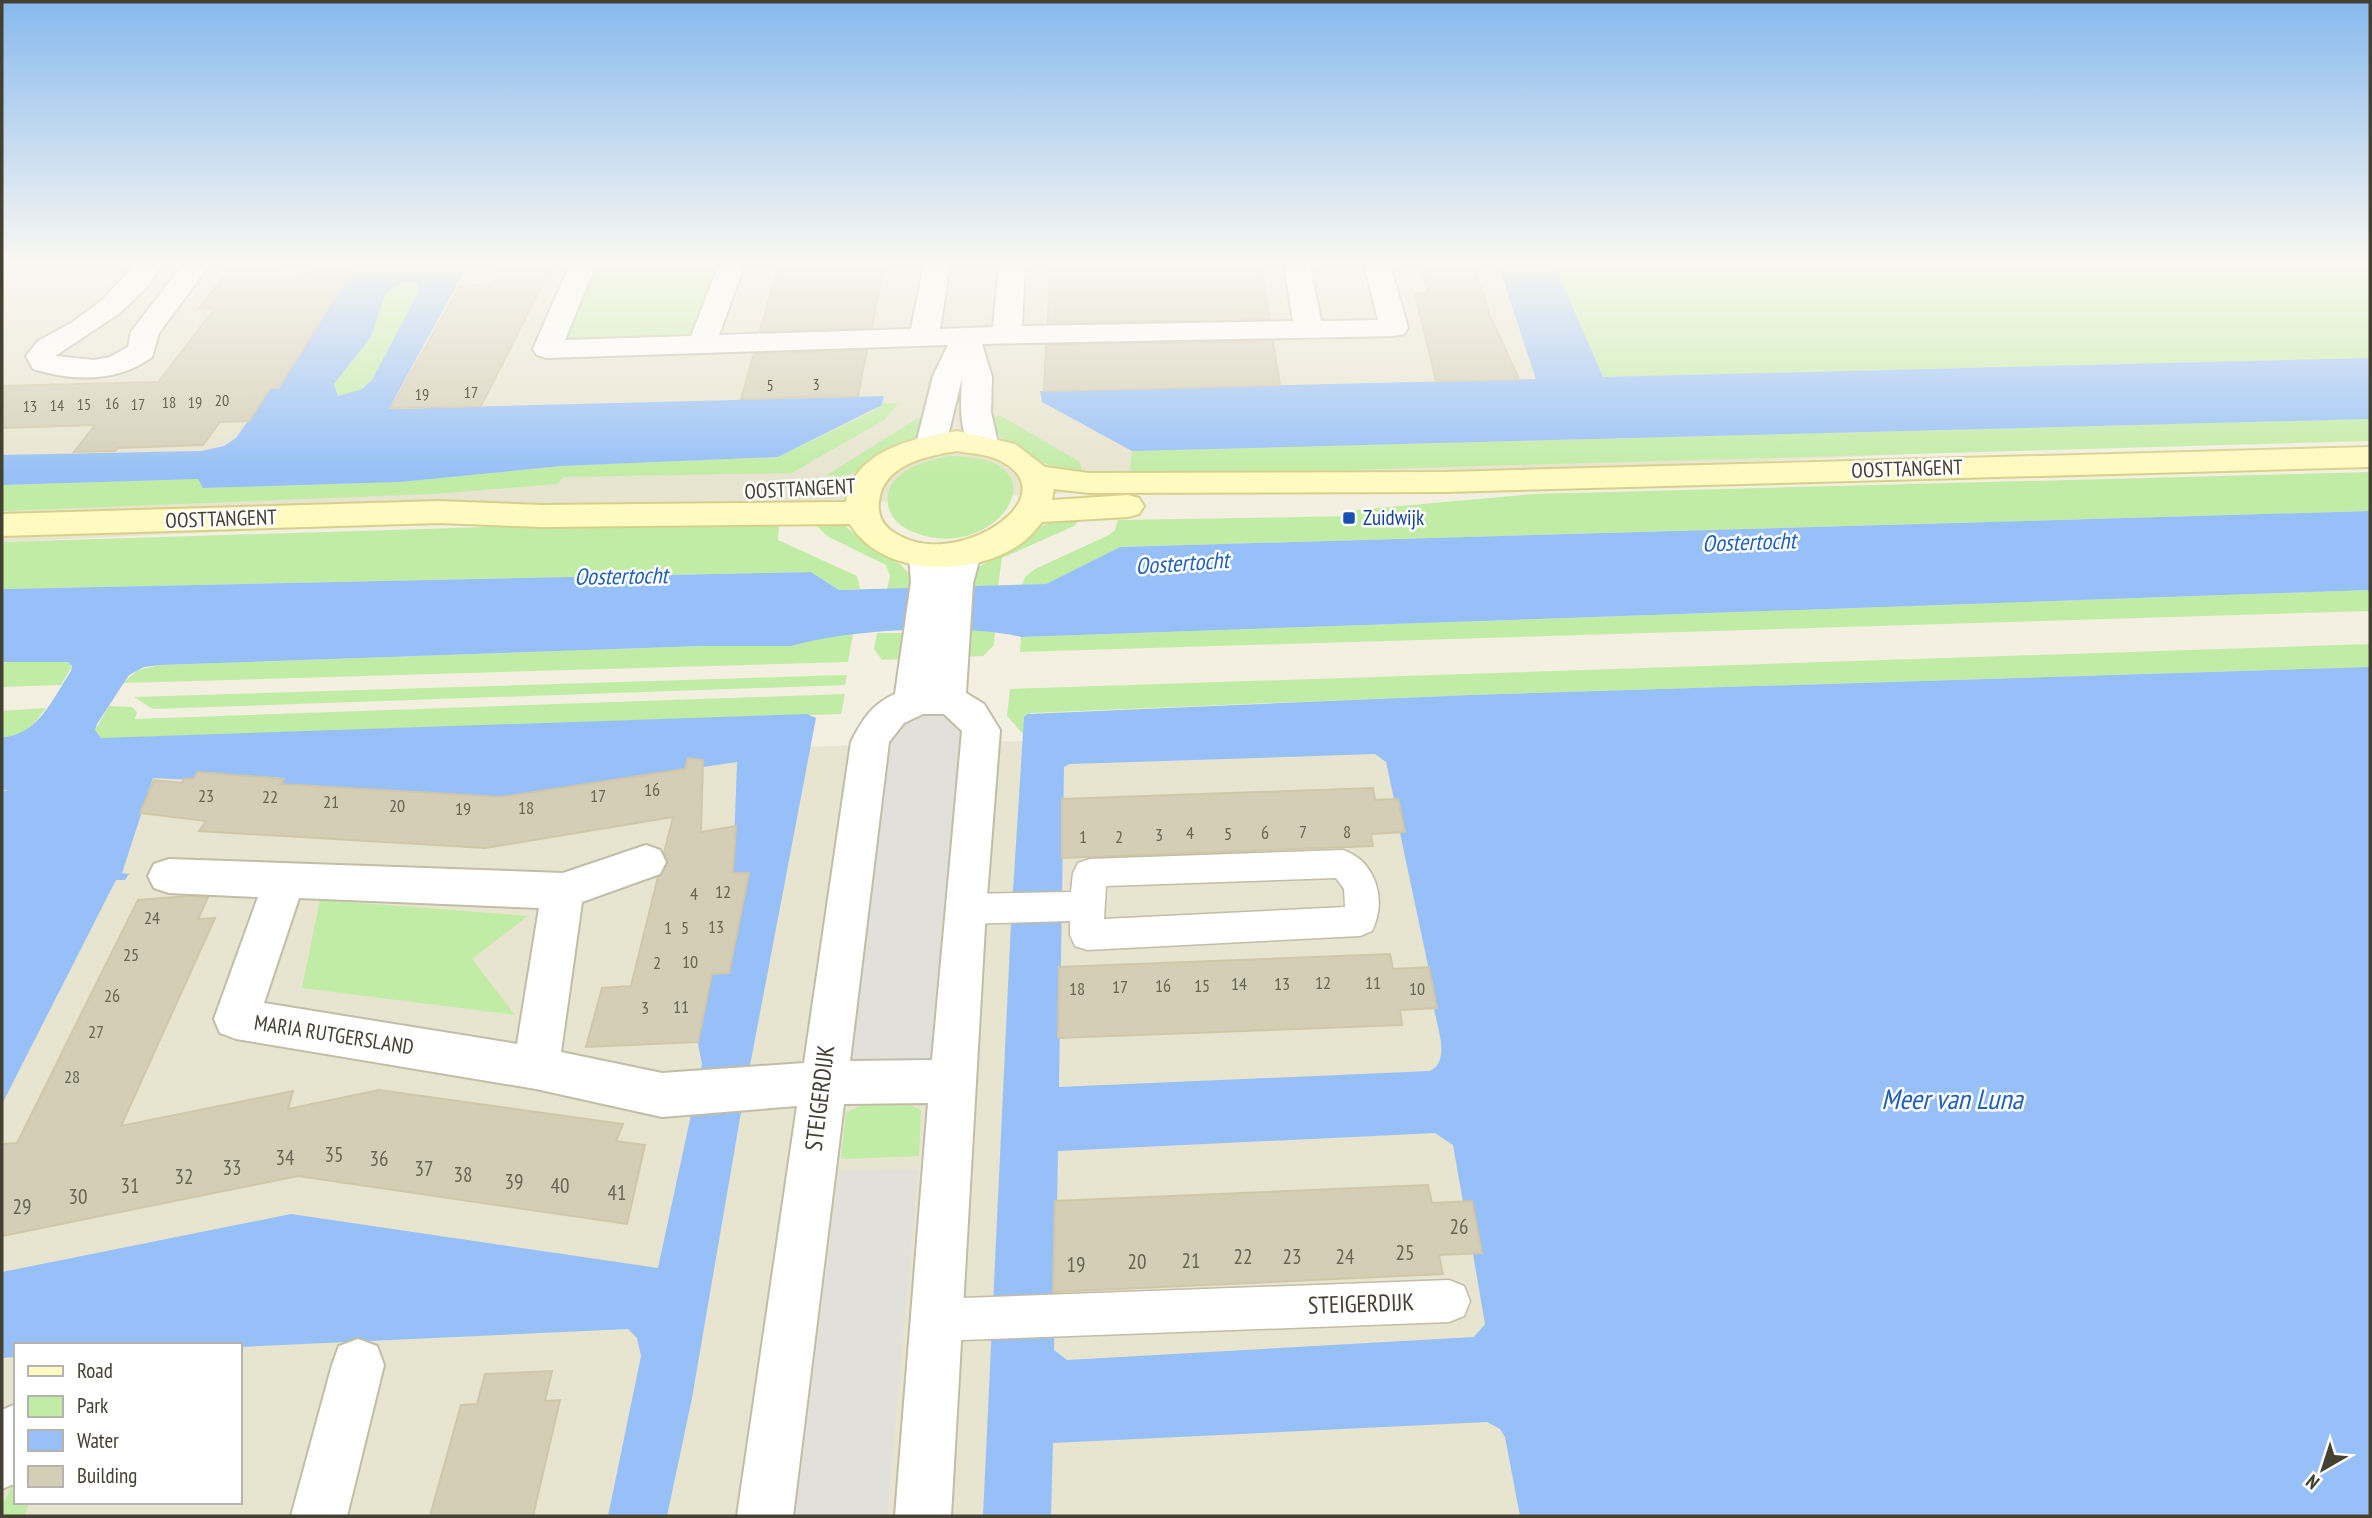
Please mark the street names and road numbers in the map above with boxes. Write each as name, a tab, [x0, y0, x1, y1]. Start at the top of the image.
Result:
street label: OOSTTANGENT	[1851, 453, 1964, 484]
street label: OOSTTANGENT	[744, 472, 857, 505]
street label: OOSTTANGENT	[165, 503, 278, 534]
street label: MARIA RUTGERSLAND	[252, 1009, 416, 1060]
street label: STEIGERDIJK	[798, 1043, 841, 1153]
street label: STEIGERDIJK	[1307, 1286, 1415, 1321]

